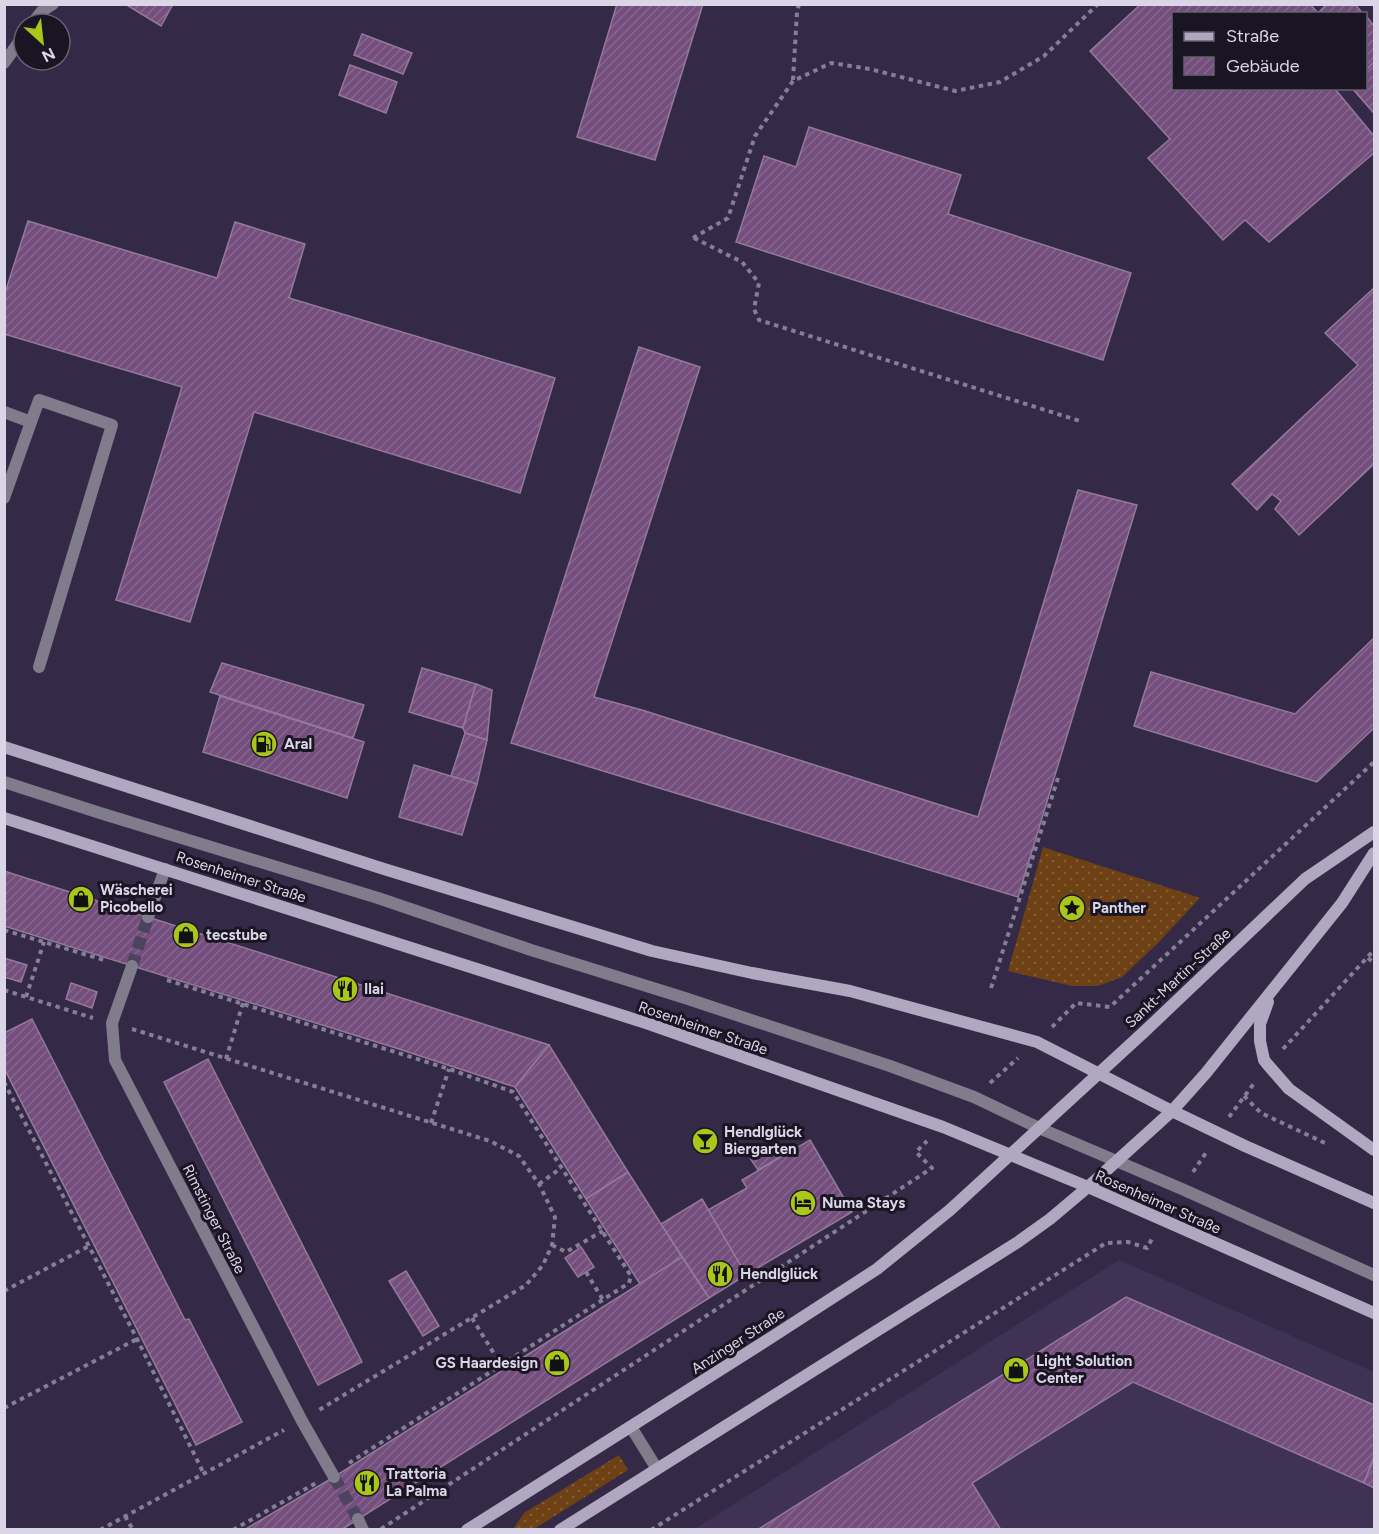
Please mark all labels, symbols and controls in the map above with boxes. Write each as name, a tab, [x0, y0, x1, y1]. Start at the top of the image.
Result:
north arrow	[12, 12, 72, 72]
legend	[1172, 12, 1367, 90]
text: Straße	[1226, 25, 1279, 47]
text: N	[39, 44, 58, 66]
text: Gebäude	[1226, 55, 1300, 77]
fuel station icon: Aral	[249, 729, 279, 759]
place label: Aral	[284, 735, 312, 753]
street label: Rosenheimer Straße	[174, 847, 308, 907]
place label: Wäscherei Picobello	[100, 881, 173, 916]
shop icon: Wäscherei Picobello	[66, 884, 96, 914]
place icon: Panther	[1057, 893, 1087, 923]
place label: Panther	[1092, 899, 1146, 917]
shop icon: tecstube	[171, 920, 201, 950]
street label: Sankt-Martin-Straße	[1121, 924, 1235, 1032]
place label: tecstube	[206, 926, 268, 944]
restaurant icon: Ilai	[330, 974, 360, 1004]
place label: Ilai	[364, 980, 384, 998]
street label: Rosenheimer Straße	[636, 997, 770, 1059]
place label: Hendlglück Biergarten	[724, 1123, 802, 1158]
bar icon: Hendlglück Biergarten	[690, 1126, 720, 1156]
street label: Rimstinger Straße	[179, 1161, 249, 1277]
street label: Rosenheimer Straße	[1092, 1166, 1224, 1238]
hotel icon: Numa Stays	[788, 1188, 818, 1218]
place label: Numa Stays	[822, 1194, 905, 1212]
restaurant icon: Hendlglück	[705, 1259, 735, 1289]
place label: Hendlglück	[740, 1265, 818, 1283]
street label: Anzinger Straße	[688, 1304, 788, 1378]
shop icon: GS Haardesign	[542, 1348, 572, 1378]
place label: Light Solution Center	[1036, 1352, 1132, 1387]
place label: GS Haardesign	[436, 1354, 538, 1372]
shop icon: Light Solution Center	[1001, 1355, 1031, 1385]
place label: Trattoria La Palma	[386, 1465, 447, 1500]
restaurant icon: Trattoria La Palma	[352, 1468, 382, 1498]

